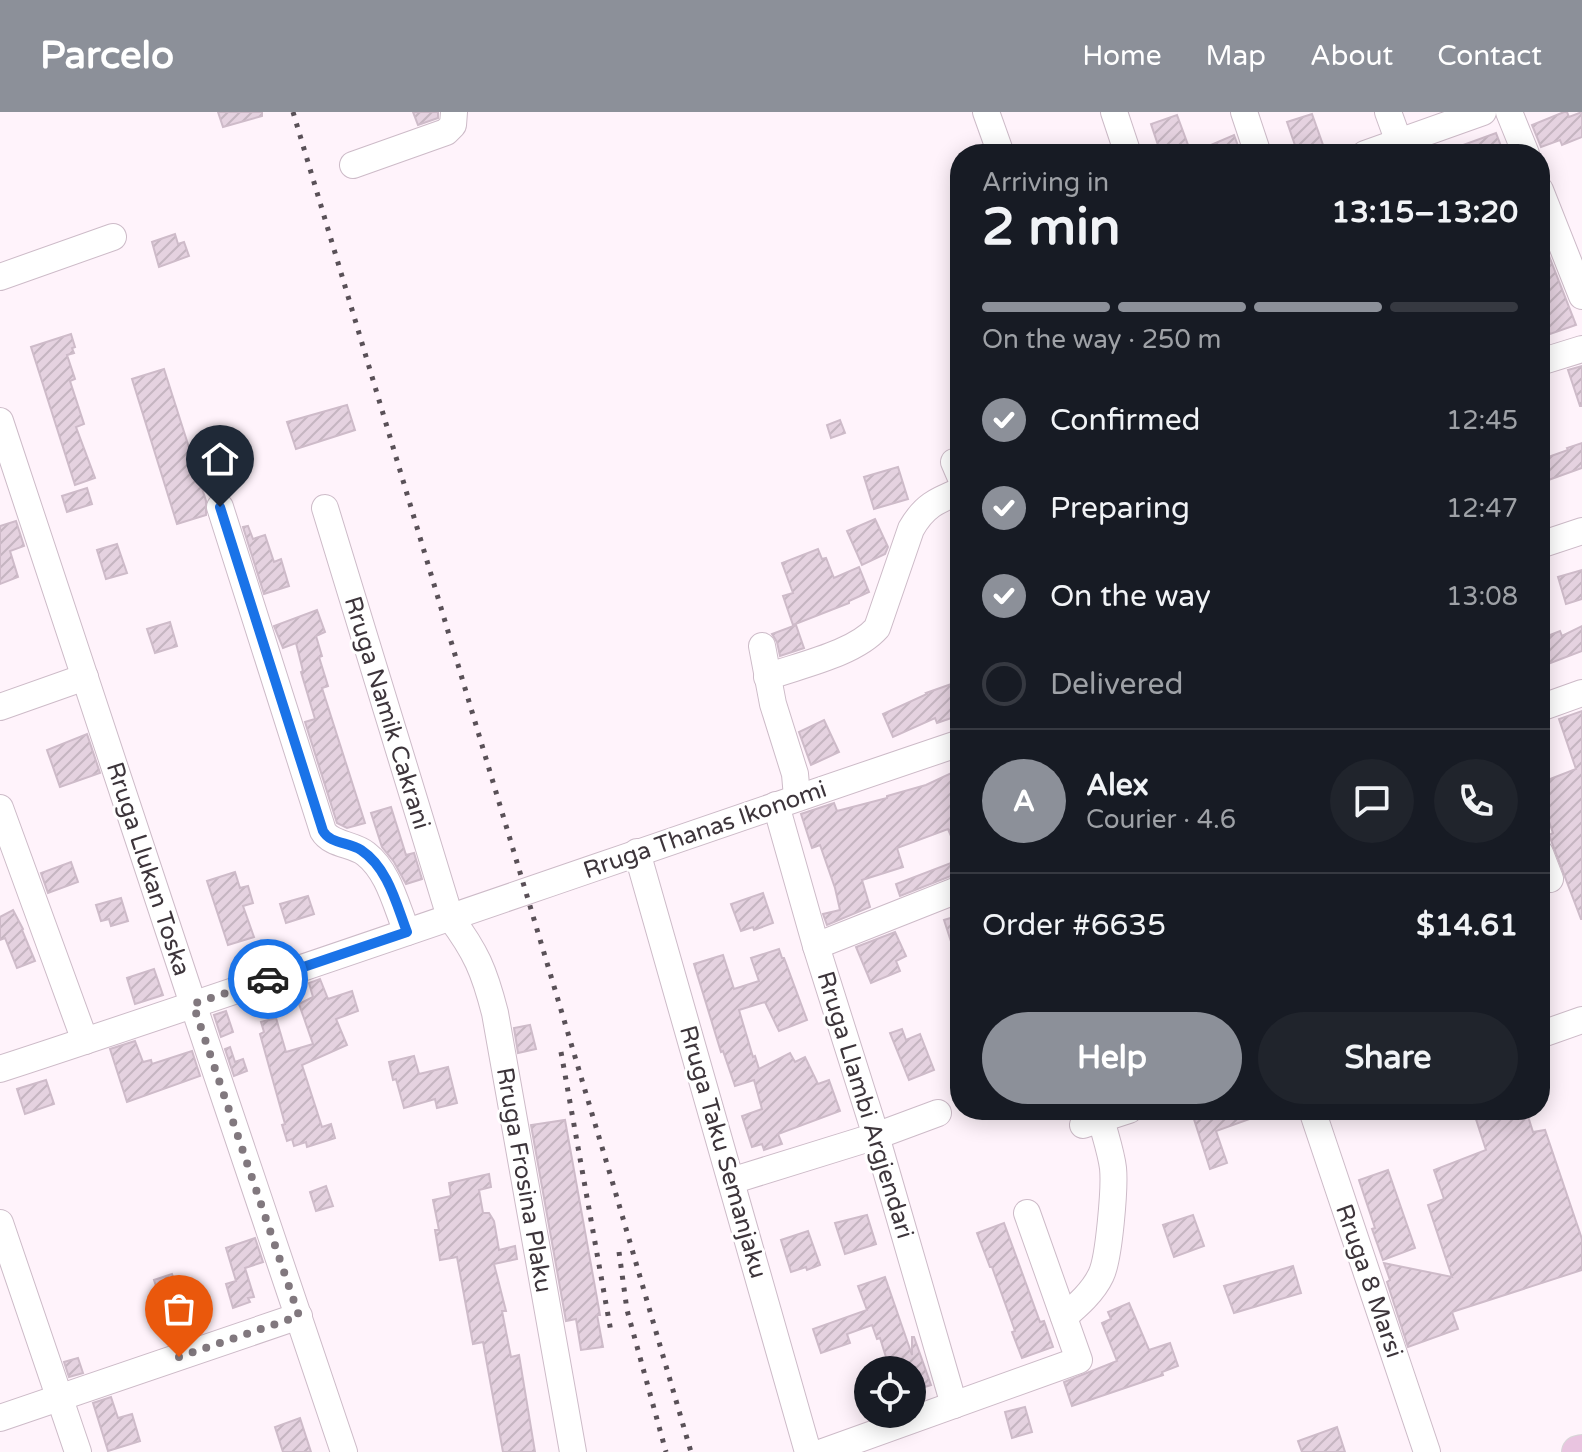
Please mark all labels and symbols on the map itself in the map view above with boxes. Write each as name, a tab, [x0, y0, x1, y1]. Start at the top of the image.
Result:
pin	[186, 425, 254, 507]
street label: Rruga Namik Cakrani	[338, 593, 436, 833]
street label: Rruga Llukan Toska	[100, 759, 196, 979]
street label: Rruga Thanas Ikonomi	[579, 775, 831, 885]
courier	[228, 939, 308, 1019]
street label: Rruga Llambi Argjendari	[810, 968, 920, 1242]
street label: Rruga Taku Semanjaku	[673, 1022, 773, 1282]
street label: Rruga Frosina Plaku	[490, 1065, 558, 1295]
street label: Rruga 8 Marsi	[1329, 1200, 1409, 1362]
pin	[145, 1275, 213, 1357]

